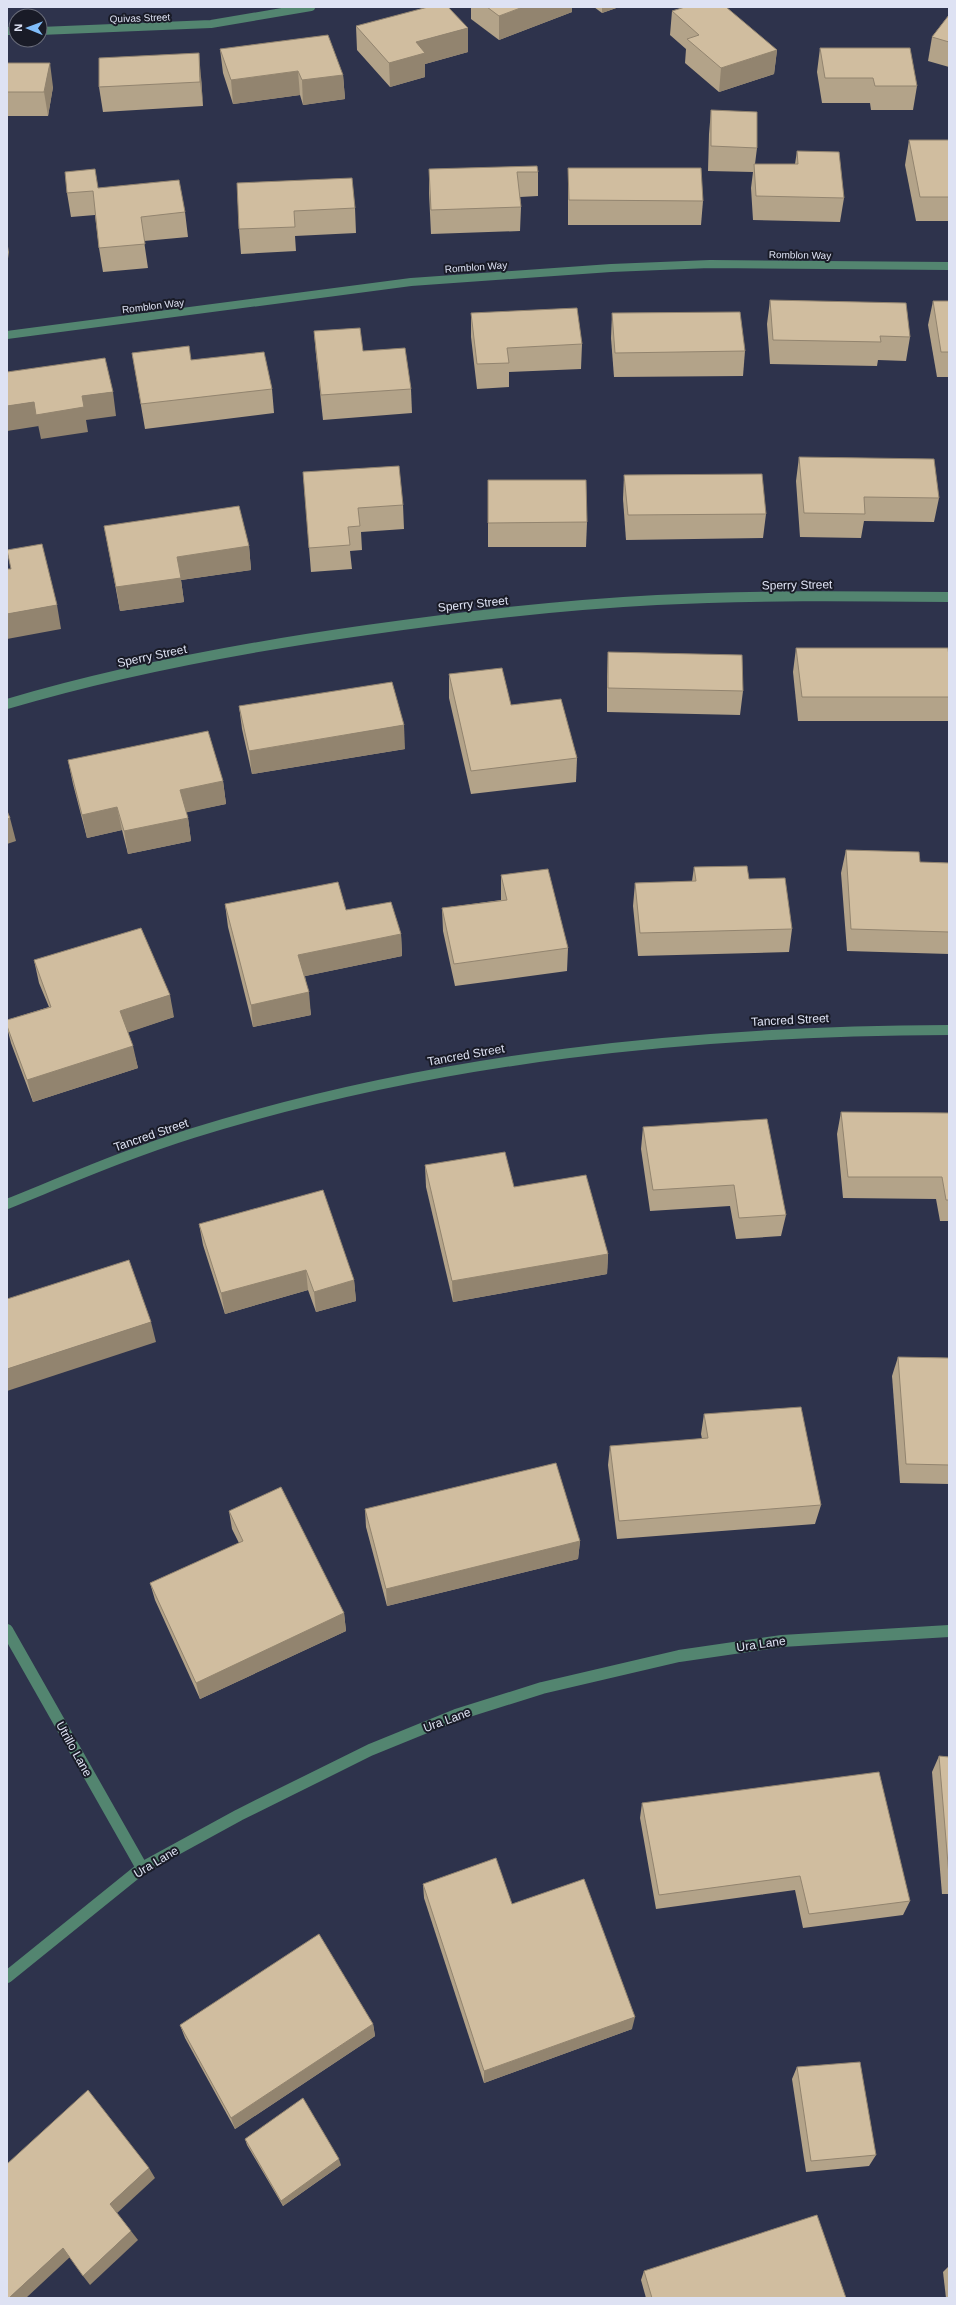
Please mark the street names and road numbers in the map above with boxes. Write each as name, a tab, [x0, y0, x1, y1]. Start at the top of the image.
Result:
street label: Quivas Street	[110, 11, 171, 25]
street label: Romblon Way	[769, 249, 831, 261]
street label: Romblon Way	[444, 259, 508, 275]
street label: Romblon Way	[121, 297, 185, 315]
street label: Sperry Street	[762, 577, 833, 593]
street label: Sperry Street	[437, 593, 510, 615]
street label: Sperry Street	[116, 642, 189, 670]
street label: Tancred Street	[751, 1011, 830, 1029]
street label: Tancred Street	[426, 1041, 506, 1069]
street label: Tancred Street	[112, 1115, 191, 1154]
street label: Ura Lane	[736, 1634, 787, 1654]
street label: Ura Lane	[421, 1705, 473, 1735]
street label: Utrillo Lane	[53, 1719, 95, 1779]
street label: Ura Lane	[131, 1843, 181, 1881]

